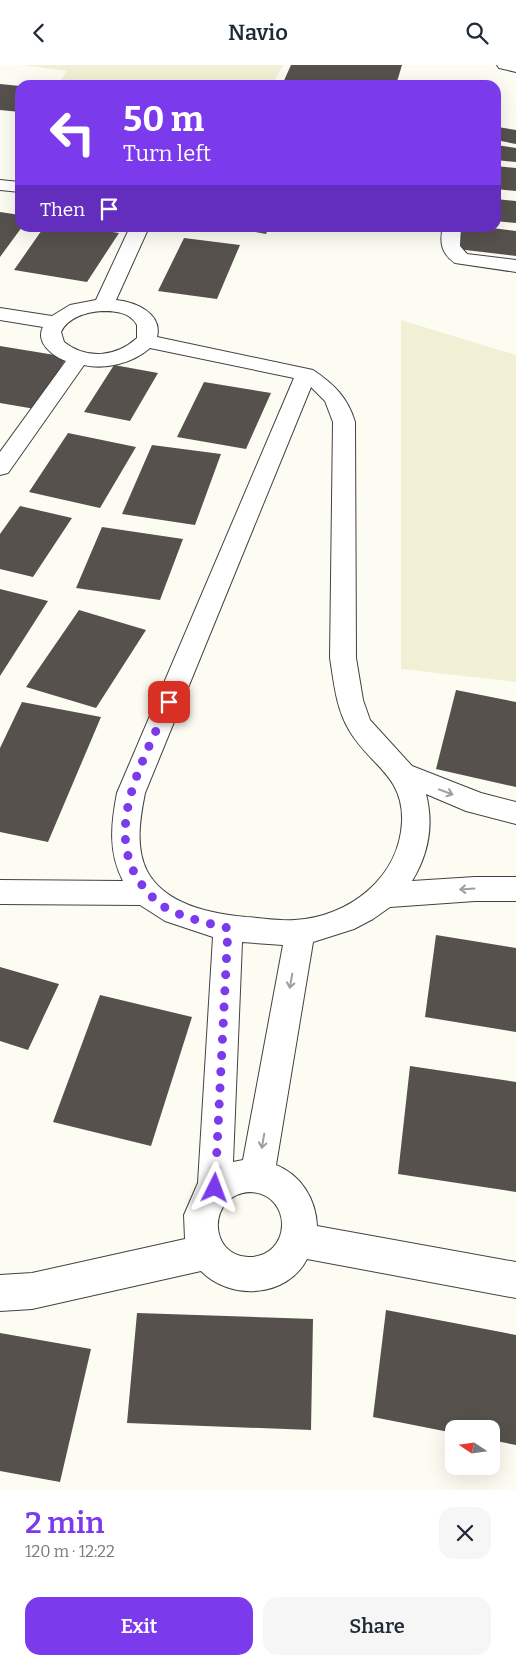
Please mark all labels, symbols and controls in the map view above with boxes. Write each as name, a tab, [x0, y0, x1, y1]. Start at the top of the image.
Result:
icon: back	[25, 19, 53, 47]
text: Navio	[228, 19, 288, 46]
icon: search	[463, 19, 491, 47]
text: 50 m	[123, 98, 204, 140]
icon: left	[40, 100, 105, 165]
text: Turn left	[123, 140, 211, 167]
icon: arrive	[95, 195, 123, 223]
text: Then	[40, 198, 85, 221]
pin	[148, 681, 190, 723]
icon: arrive	[155, 688, 183, 716]
one-way arrow	[438, 788, 453, 797]
one-way arrow	[460, 885, 476, 894]
one-way arrow	[286, 972, 296, 988]
one-way arrow	[258, 1132, 268, 1148]
position arrow	[188, 1161, 240, 1213]
north arrow	[445, 1420, 500, 1475]
map controls	[445, 1420, 500, 1475]
text: 2 min	[25, 1505, 104, 1541]
button: close	[439, 1507, 491, 1559]
text: 120 m · 12:22	[25, 1542, 115, 1561]
button: Exit	[25, 1597, 253, 1655]
button: Share	[263, 1597, 491, 1655]

